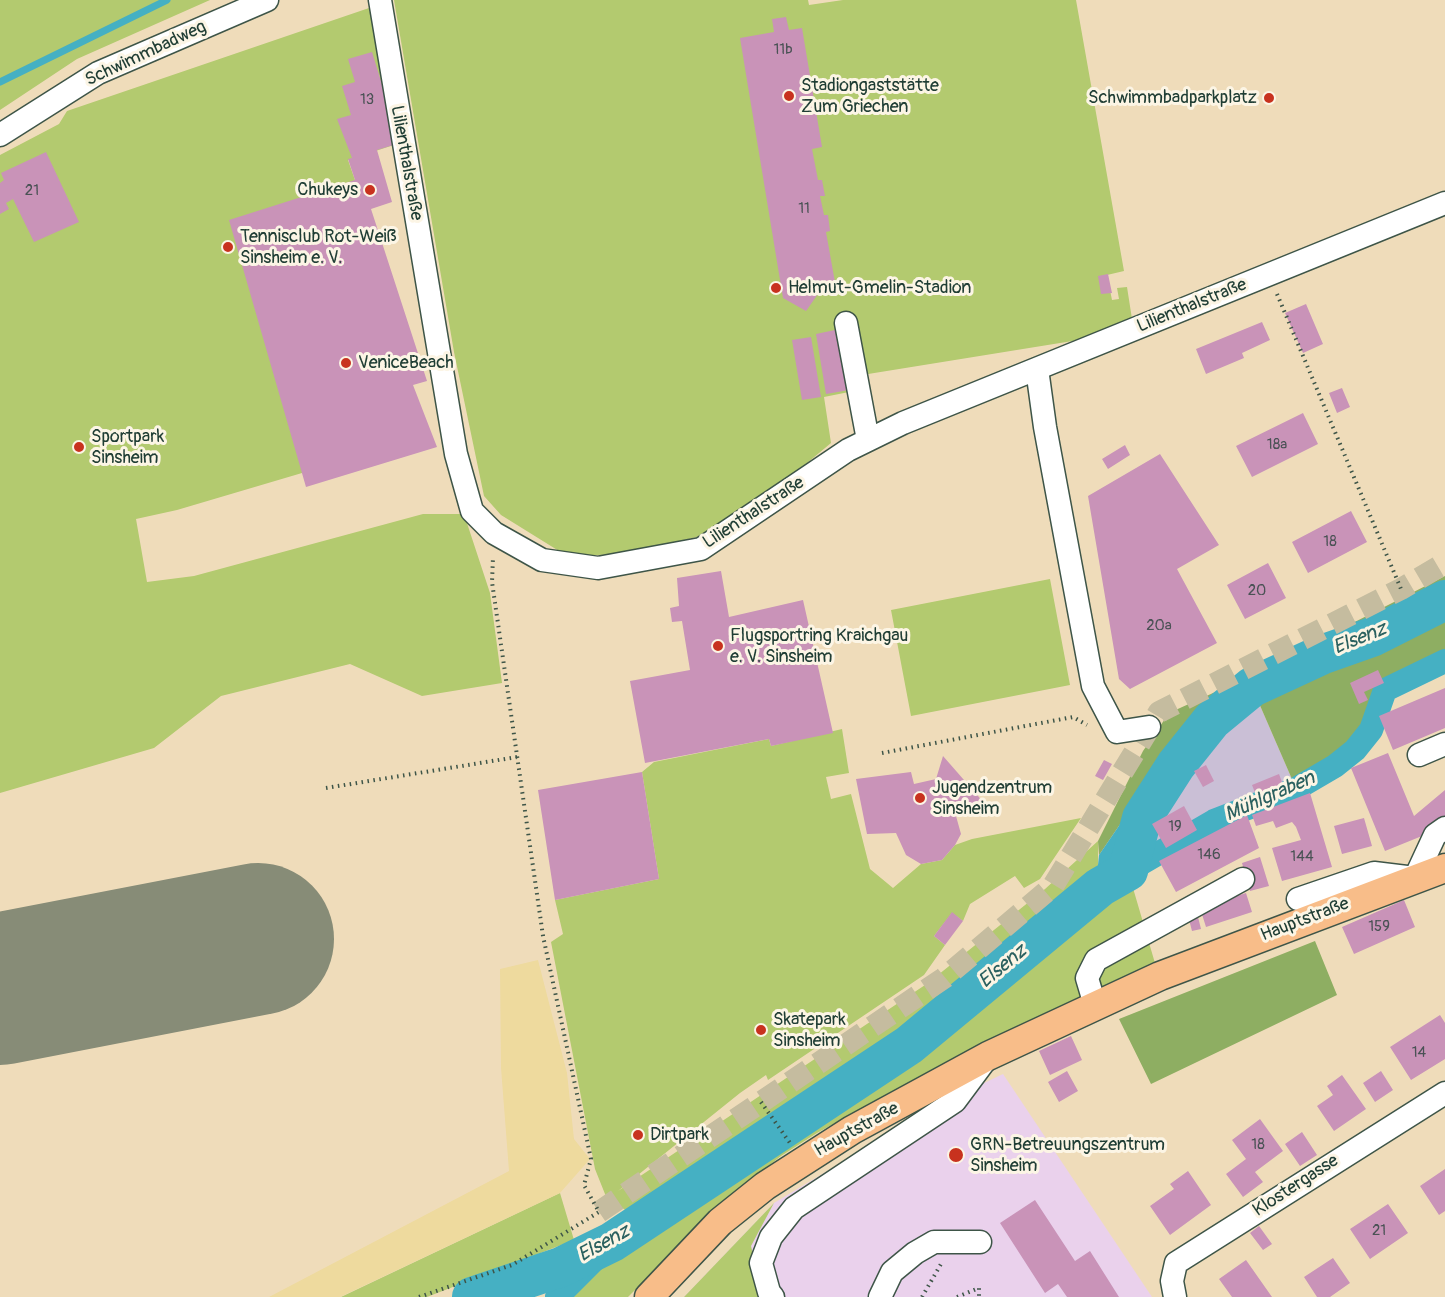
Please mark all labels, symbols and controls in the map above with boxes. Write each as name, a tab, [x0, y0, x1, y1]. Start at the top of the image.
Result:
street label: Schwimmbadweg	[82, 17, 210, 91]
house number: 11b	[773, 41, 793, 59]
place label: Stadiongaststätte Zum Griechen	[801, 75, 939, 118]
place label: Schwimmbadparkplatz	[1088, 87, 1257, 109]
marker: Stadiongaststätte Zum Griechen	[782, 89, 796, 103]
house number: 13	[360, 91, 374, 109]
marker: Schwimmbadparkplatz	[1262, 91, 1276, 105]
street label: Lilienthalstraße	[385, 104, 427, 222]
place label: Chukeys	[297, 179, 358, 201]
house number: 21	[25, 182, 39, 200]
marker: Chukeys	[363, 183, 377, 197]
house number: 11	[798, 200, 810, 218]
place label: Tennisclub Rot-Weiß Sinsheim e. V.	[240, 226, 397, 268]
marker: Tennisclub Rot-Weiß Sinsheim e. V.	[221, 240, 235, 254]
street label: Lilienthalstraße	[1134, 274, 1250, 338]
place label: Helmut-Gmelin-Stadion	[788, 277, 972, 299]
marker: Helmut-Gmelin-Stadion	[769, 281, 783, 295]
place label: VeniceBeach	[358, 352, 454, 374]
marker: VeniceBeach	[339, 356, 353, 370]
place label: Sportpark Sinsheim	[91, 426, 164, 468]
house number: 18a	[1267, 436, 1287, 454]
marker: Sportpark Sinsheim	[72, 440, 86, 454]
street label: Lilienthalstraße	[699, 472, 809, 554]
house number: 18	[1323, 533, 1337, 551]
house number: 20	[1248, 582, 1266, 600]
house number: 20a	[1146, 617, 1172, 635]
water label: Elsenz	[1330, 618, 1390, 660]
place label: Flugsportring Kraichgau e. V. Sinsheim	[730, 625, 908, 668]
marker: Flugsportring Kraichgau e. V. Sinsheim	[711, 639, 725, 653]
water label: Mühlgraben	[1221, 767, 1319, 827]
place label: Jugendzentrum Sinsheim	[932, 777, 1052, 820]
marker: Jugendzentrum Sinsheim	[913, 791, 927, 805]
house number: 19	[1168, 818, 1182, 836]
house number: 146	[1197, 846, 1221, 864]
house number: 144	[1290, 848, 1314, 866]
street label: Hauptstraße	[1258, 893, 1352, 947]
house number: 159	[1368, 918, 1390, 936]
water label: Elsenz	[974, 940, 1032, 994]
place label: Skatepark Sinsheim	[773, 1009, 846, 1052]
marker: Skatepark Sinsheim	[754, 1023, 768, 1037]
house number: 14	[1412, 1044, 1426, 1062]
street label: Hauptstraße	[811, 1098, 903, 1162]
place label: Dirtpark	[650, 1124, 709, 1146]
marker: Dirtpark	[631, 1128, 645, 1142]
place label: GRN-Betreuungszentrum Sinsheim	[970, 1134, 1165, 1176]
house number: 18	[1251, 1136, 1265, 1154]
marker: GRN-Betreuungszentrum Sinsheim	[947, 1146, 965, 1164]
street label: Klostergasse	[1249, 1150, 1343, 1222]
water label: Elsenz	[574, 1220, 634, 1268]
house number: 21	[1372, 1222, 1386, 1240]

